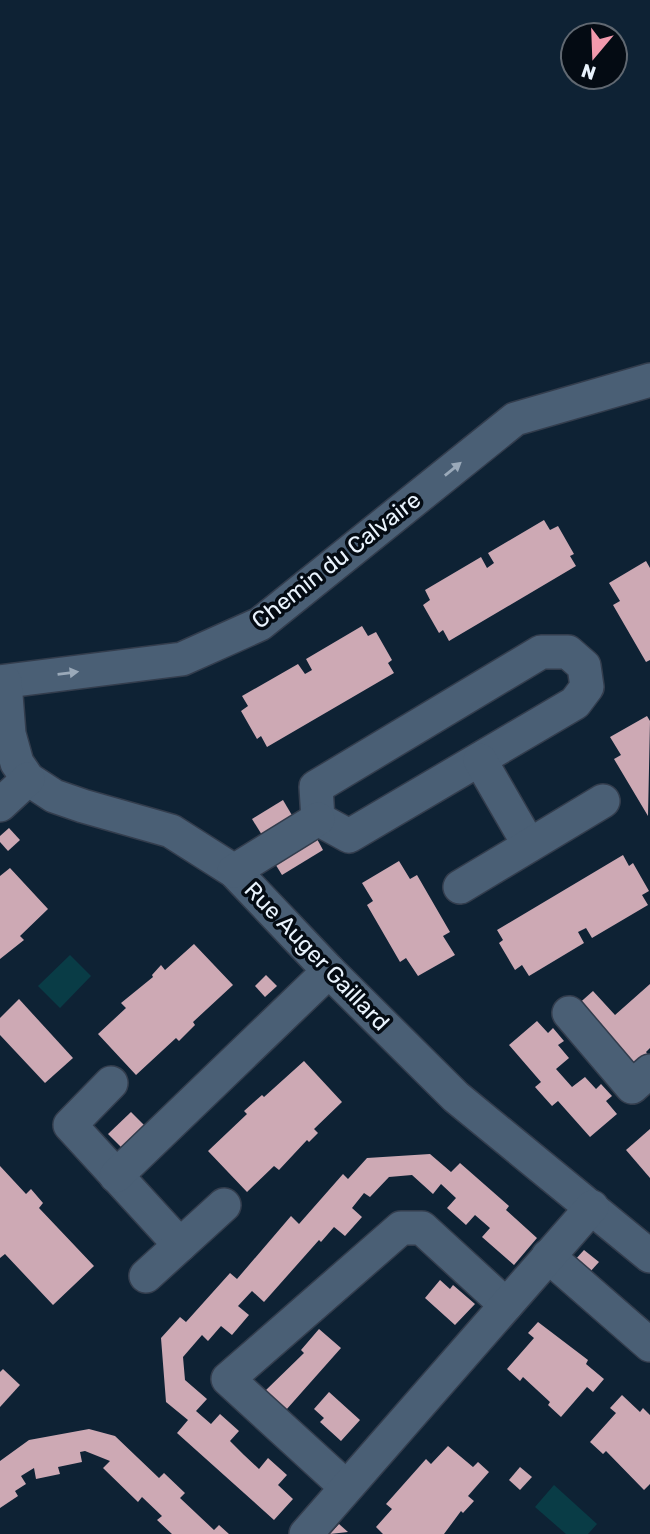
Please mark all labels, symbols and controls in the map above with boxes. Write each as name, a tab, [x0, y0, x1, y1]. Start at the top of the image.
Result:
north arrow	[559, 21, 629, 91]
text: N	[578, 59, 599, 85]
one-way arrow	[444, 462, 461, 477]
street label: Chemin du Calvaire	[246, 485, 426, 635]
one-way arrow	[57, 668, 79, 679]
street label: Rue Auger Gaillard	[239, 876, 395, 1036]

